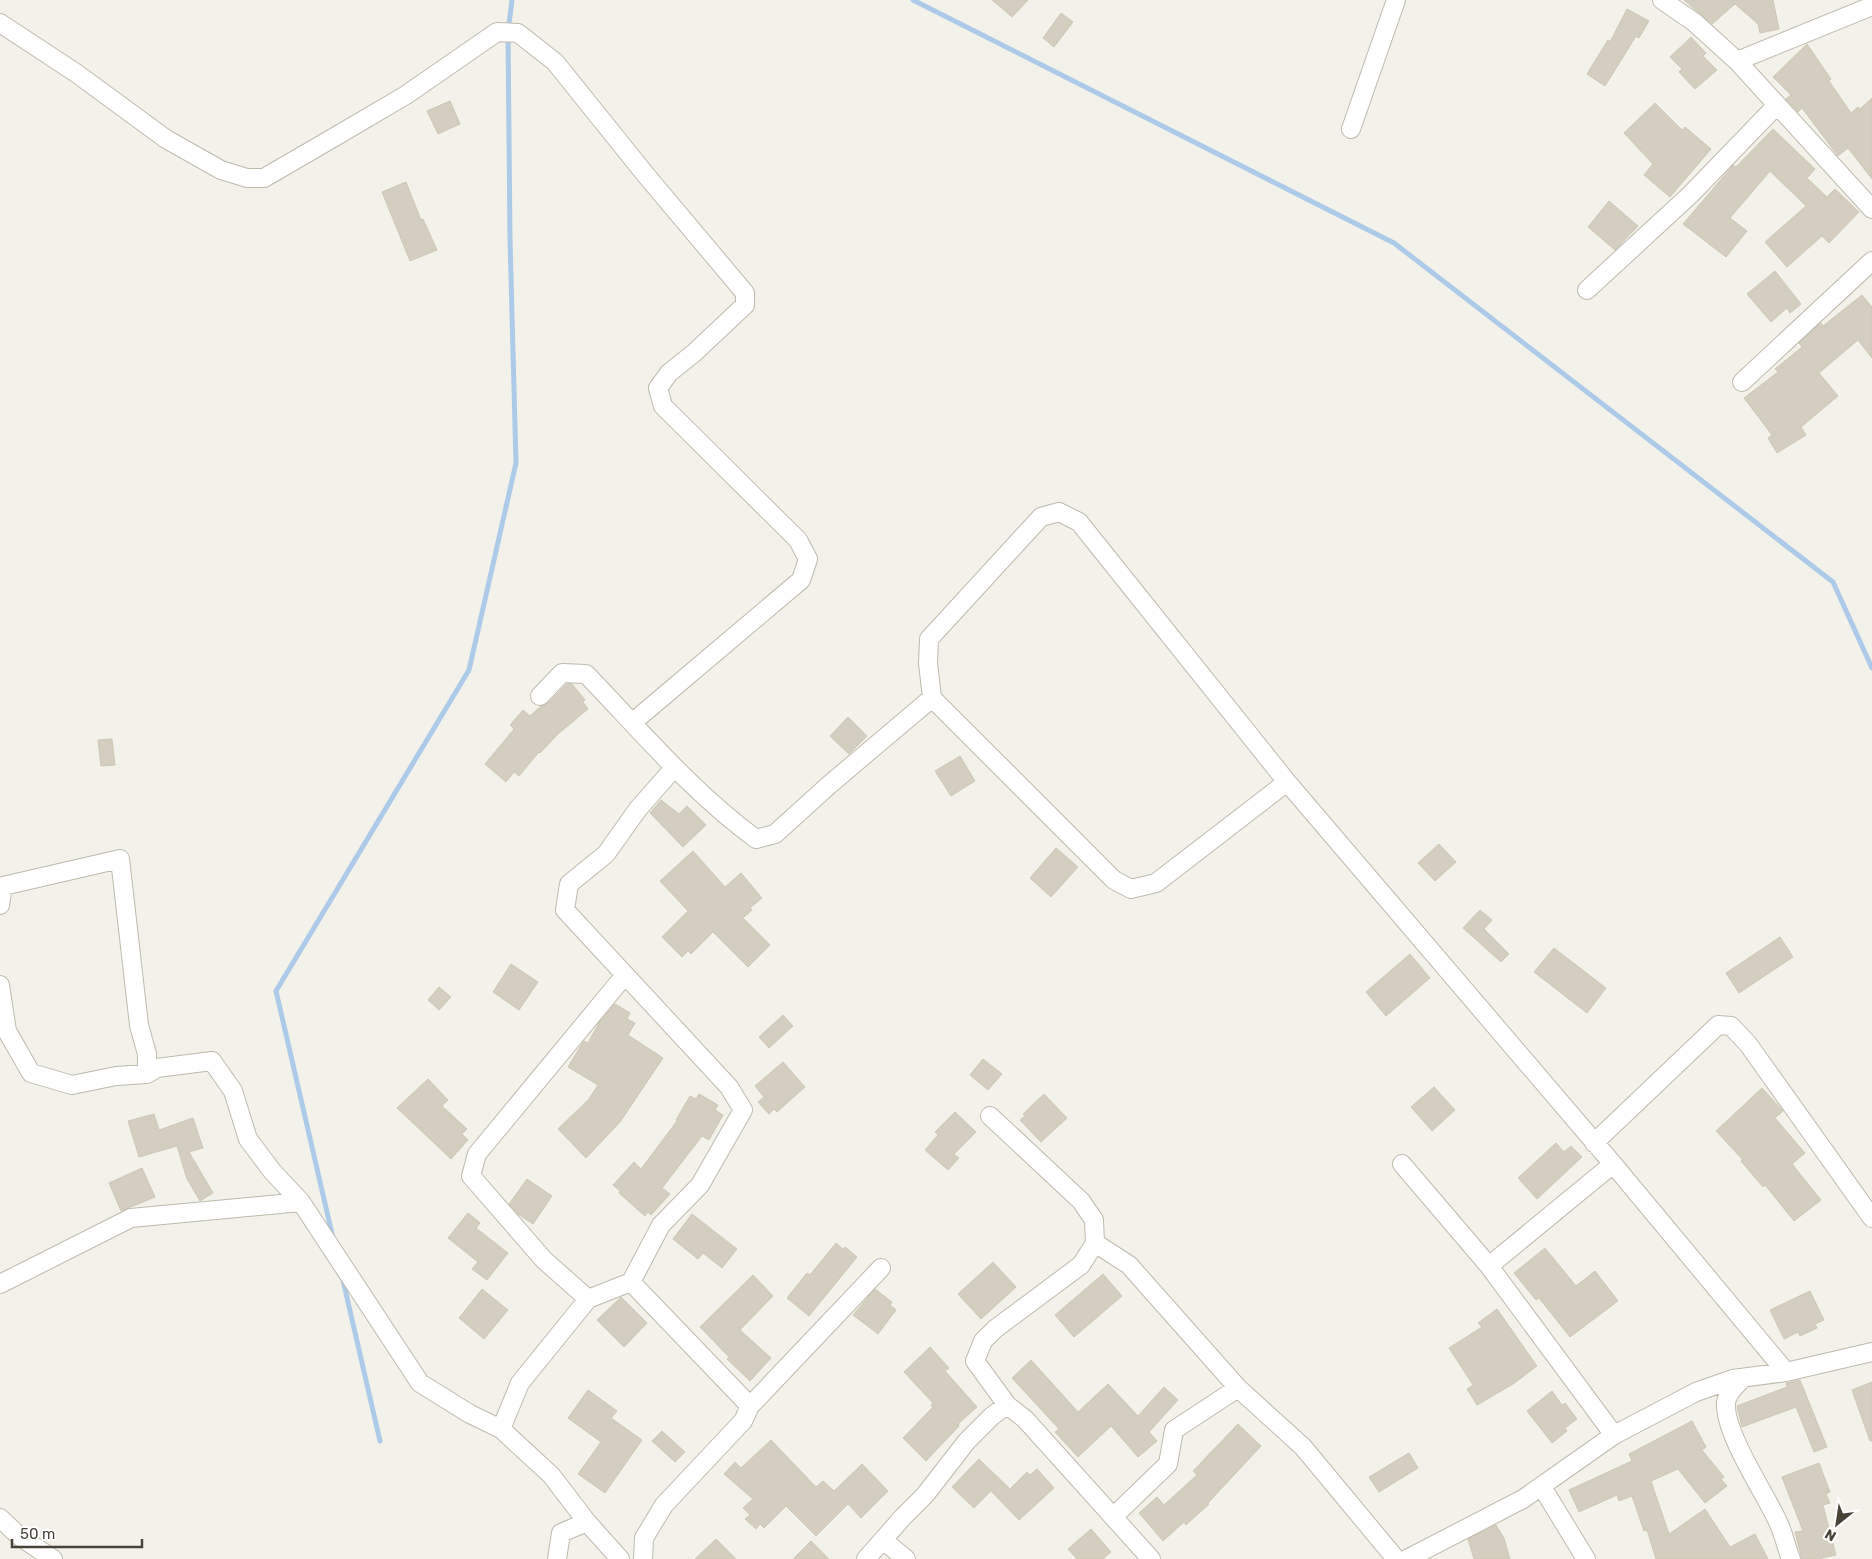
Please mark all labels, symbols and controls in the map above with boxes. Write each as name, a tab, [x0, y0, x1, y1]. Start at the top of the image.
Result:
north arrow	[1812, 1499, 1862, 1549]
scale bar	[12, 1516, 142, 1548]
text: 50 m	[20, 1525, 55, 1543]
text: N	[1822, 1525, 1839, 1545]

